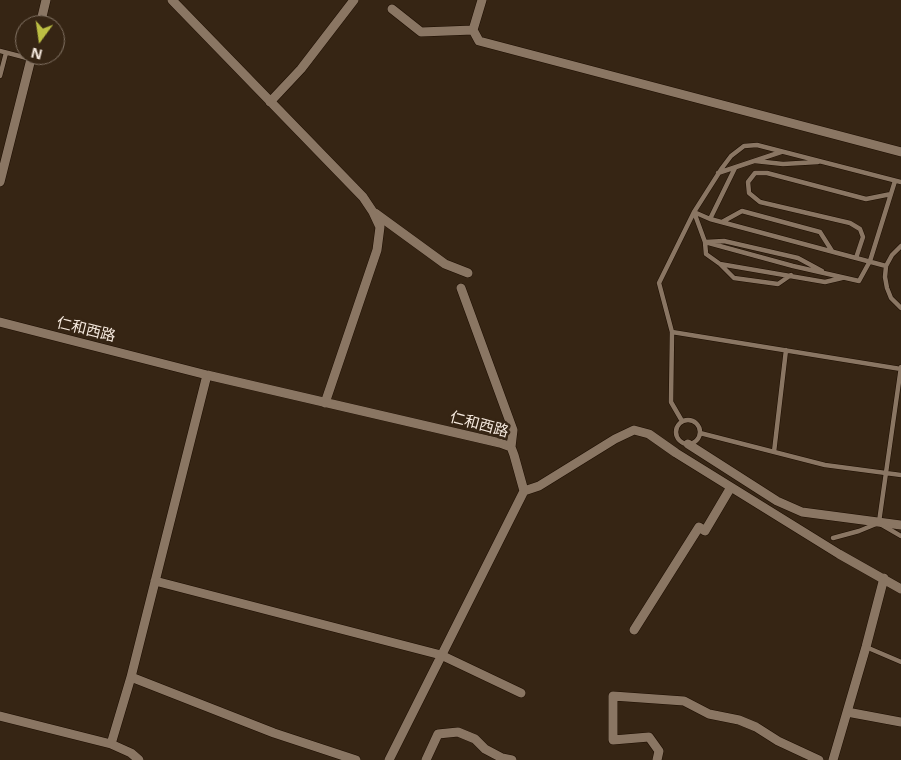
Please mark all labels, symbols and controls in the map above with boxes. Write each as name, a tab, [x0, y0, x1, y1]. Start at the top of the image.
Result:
north arrow	[15, 15, 65, 65]
text: N	[29, 43, 44, 65]
street label: 仁和西路	[55, 314, 117, 346]
street label: 仁和西路	[448, 409, 510, 441]

